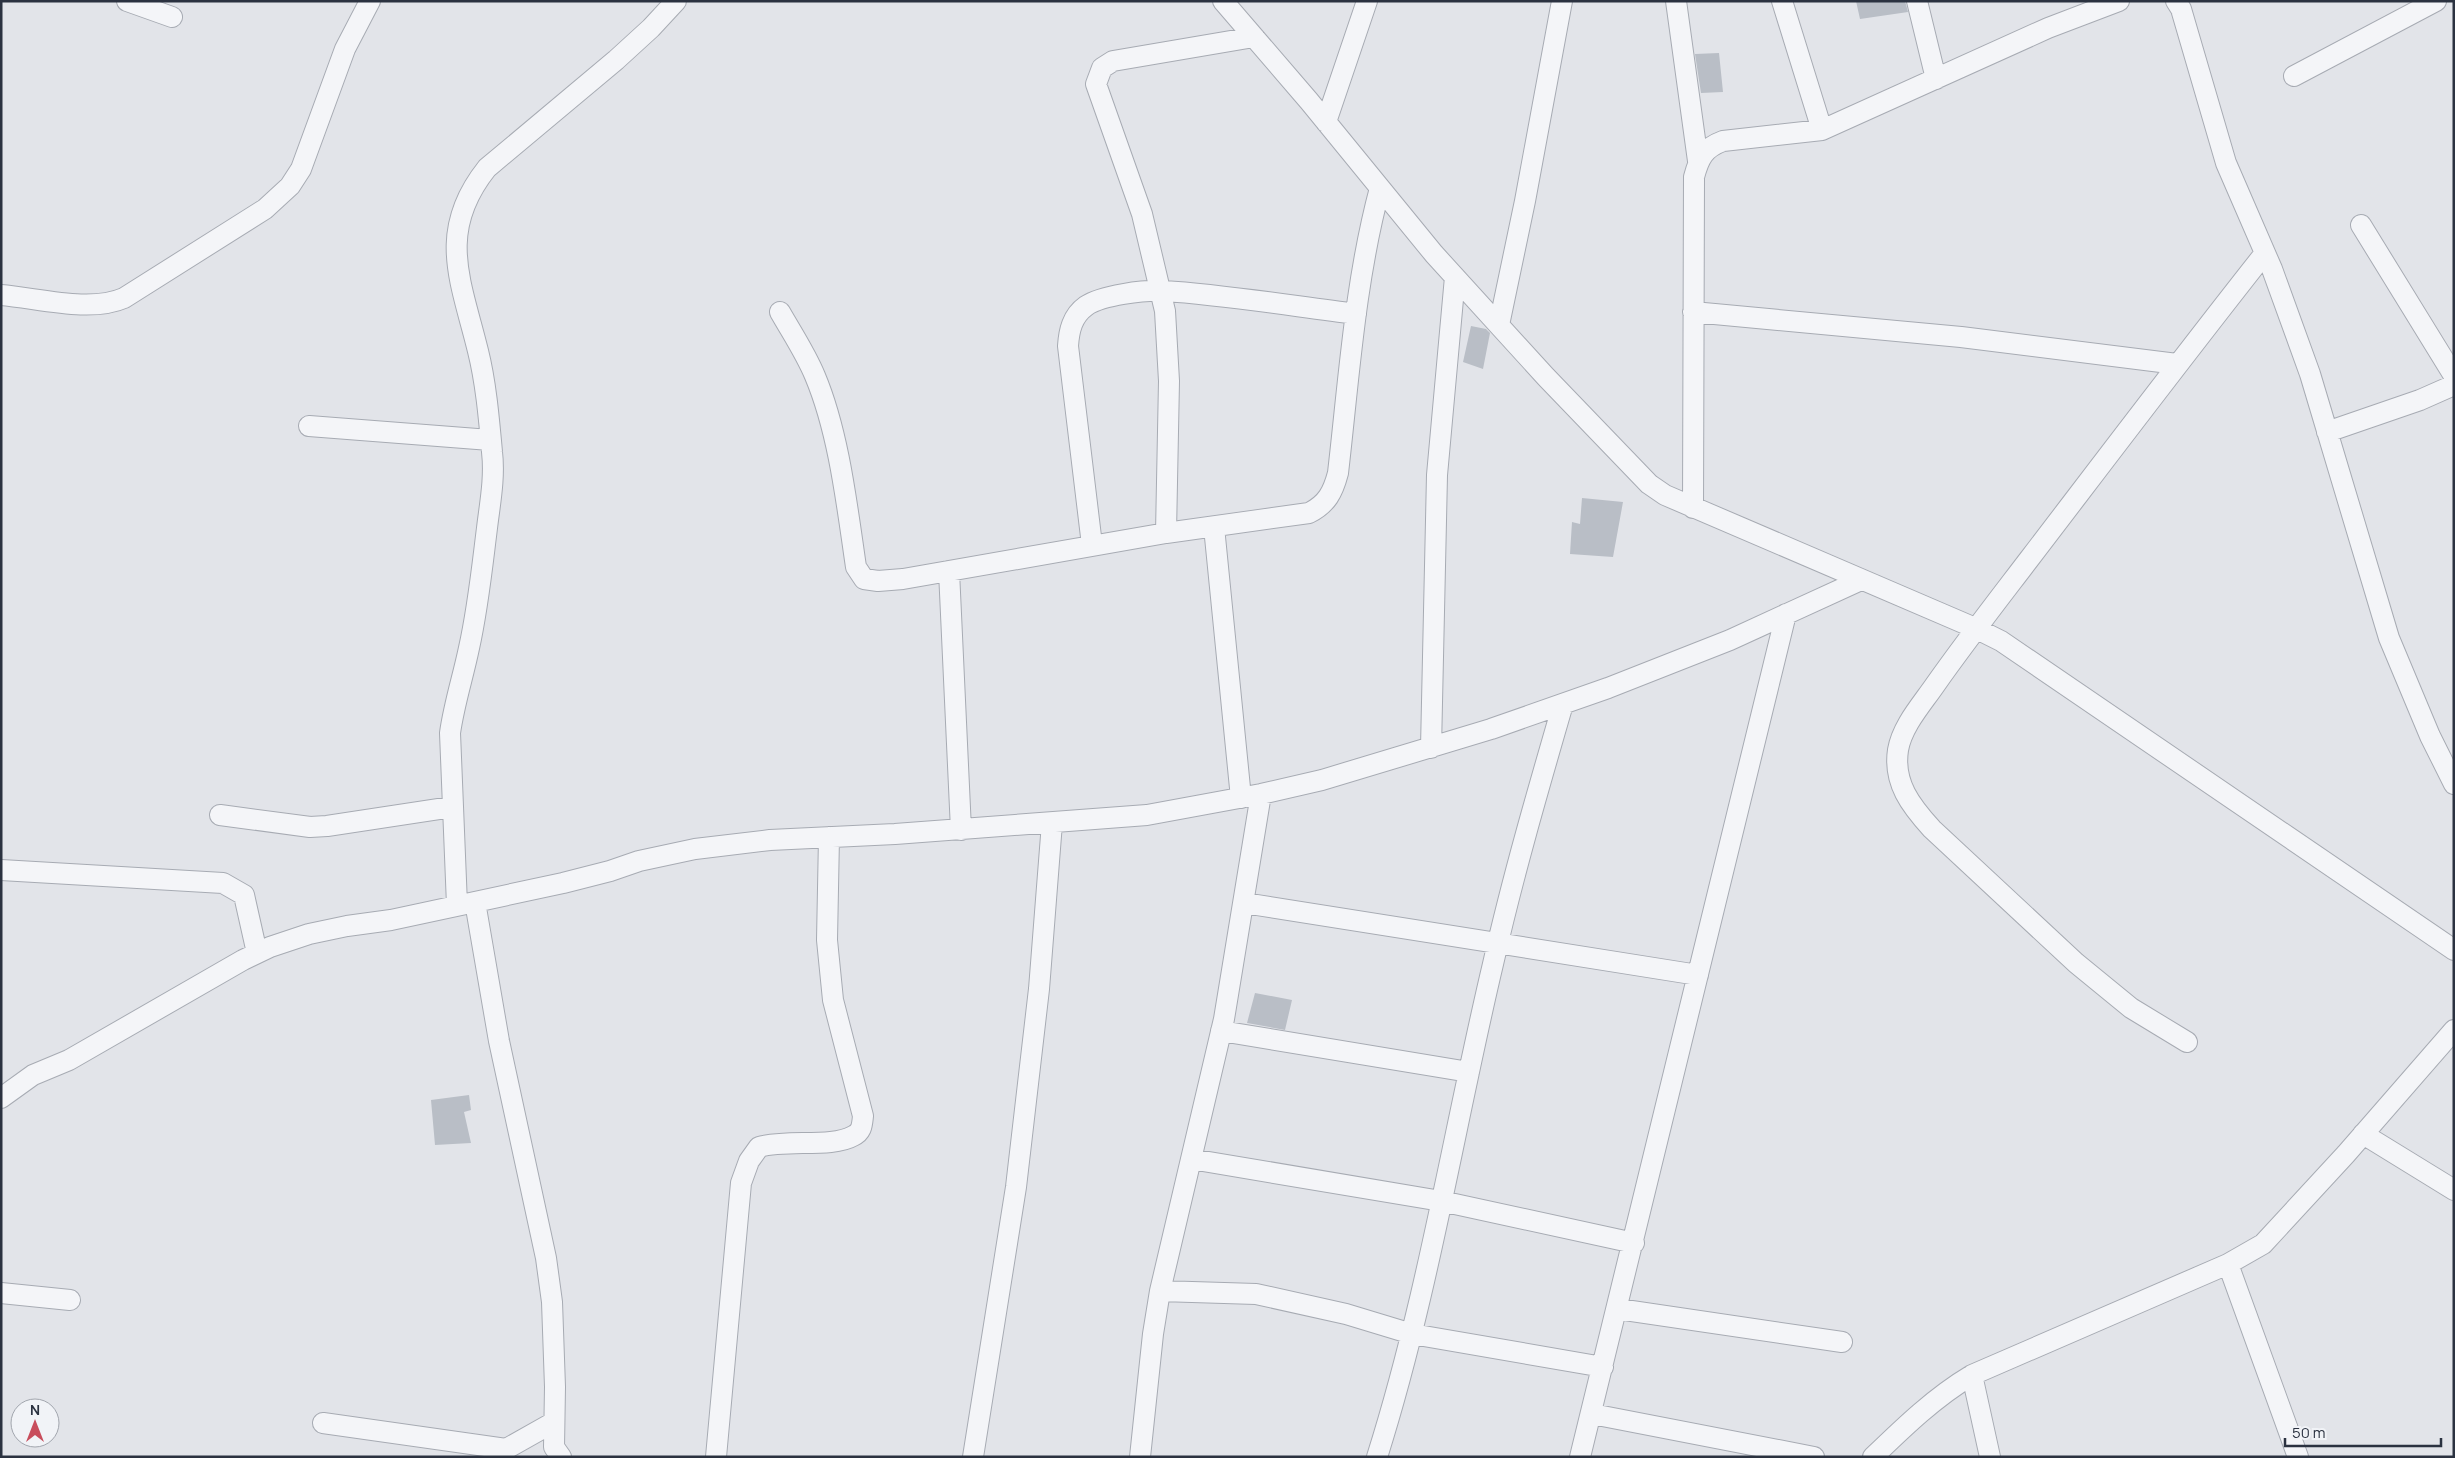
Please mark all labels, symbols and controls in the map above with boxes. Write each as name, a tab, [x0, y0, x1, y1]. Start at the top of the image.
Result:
north arrow	[10, 1398, 60, 1448]
text: N	[30, 1400, 40, 1419]
scale bar	[2285, 1416, 2441, 1448]
text: 50 m	[2292, 1422, 2326, 1443]

